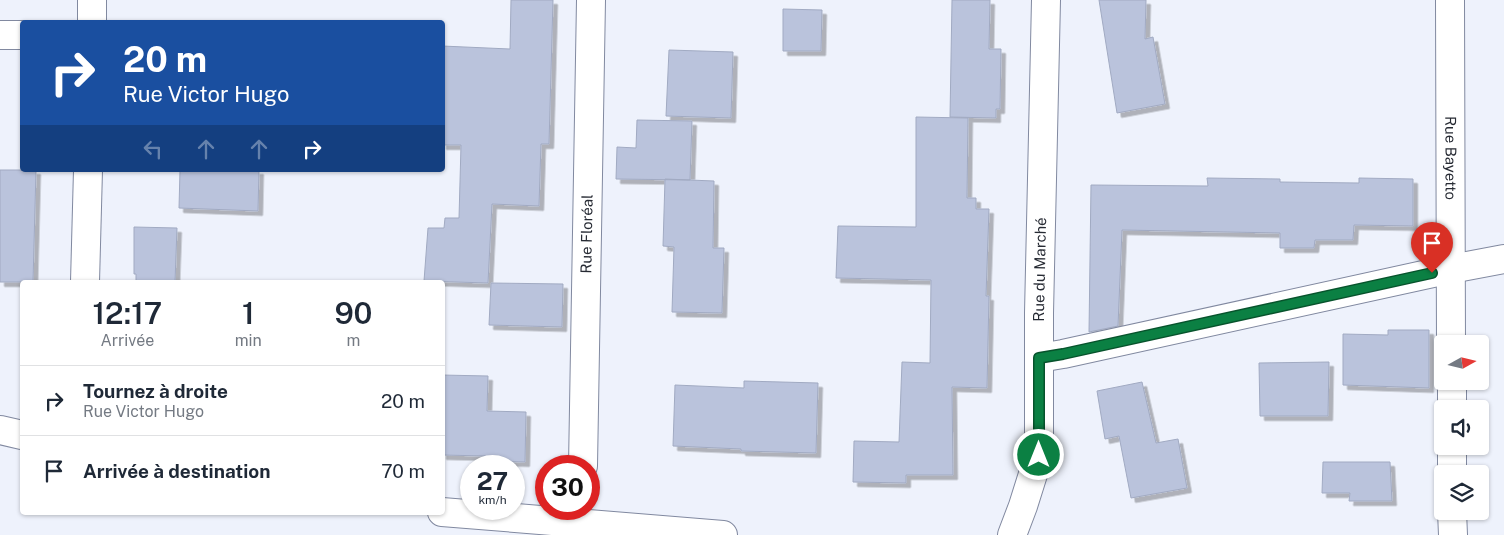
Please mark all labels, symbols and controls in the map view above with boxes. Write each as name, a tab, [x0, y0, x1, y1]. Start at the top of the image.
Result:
text: 20 m	[123, 39, 207, 80]
icon: right	[40, 40, 105, 105]
text: Rue Victor Hugo	[123, 81, 289, 107]
street label: Rue Bayetto	[1442, 116, 1460, 200]
icon: left	[139, 135, 167, 163]
icon: ahead	[192, 135, 220, 163]
icon: ahead	[245, 135, 273, 163]
icon: right	[298, 135, 326, 163]
street label: Rue Floréal	[577, 194, 596, 274]
street label: Rue du Marché	[1030, 217, 1049, 322]
pin	[1411, 222, 1453, 273]
icon: arrive	[1418, 229, 1446, 257]
text: 12:17	[93, 295, 162, 331]
text: 1	[242, 295, 255, 331]
text: 90	[334, 295, 372, 331]
text: Arrivée	[100, 331, 154, 350]
text: min	[235, 331, 262, 350]
text: m	[346, 331, 360, 350]
north arrow	[1434, 335, 1489, 390]
map controls	[1434, 335, 1489, 520]
text: Tournez à droite	[83, 380, 228, 402]
icon: right	[40, 387, 68, 415]
text: 20 m	[381, 390, 425, 412]
button: sound	[1434, 400, 1489, 455]
text: Rue Victor Hugo	[83, 402, 204, 421]
position arrow	[1012, 428, 1064, 480]
speed limit sign: 30	[535, 455, 600, 520]
icon: arrive	[40, 457, 68, 485]
text: Arrivée à destination	[83, 460, 271, 482]
text: 70 m	[381, 460, 425, 482]
button: layers	[1434, 465, 1489, 520]
text: 27	[477, 466, 508, 496]
text: km/h	[478, 493, 507, 507]

